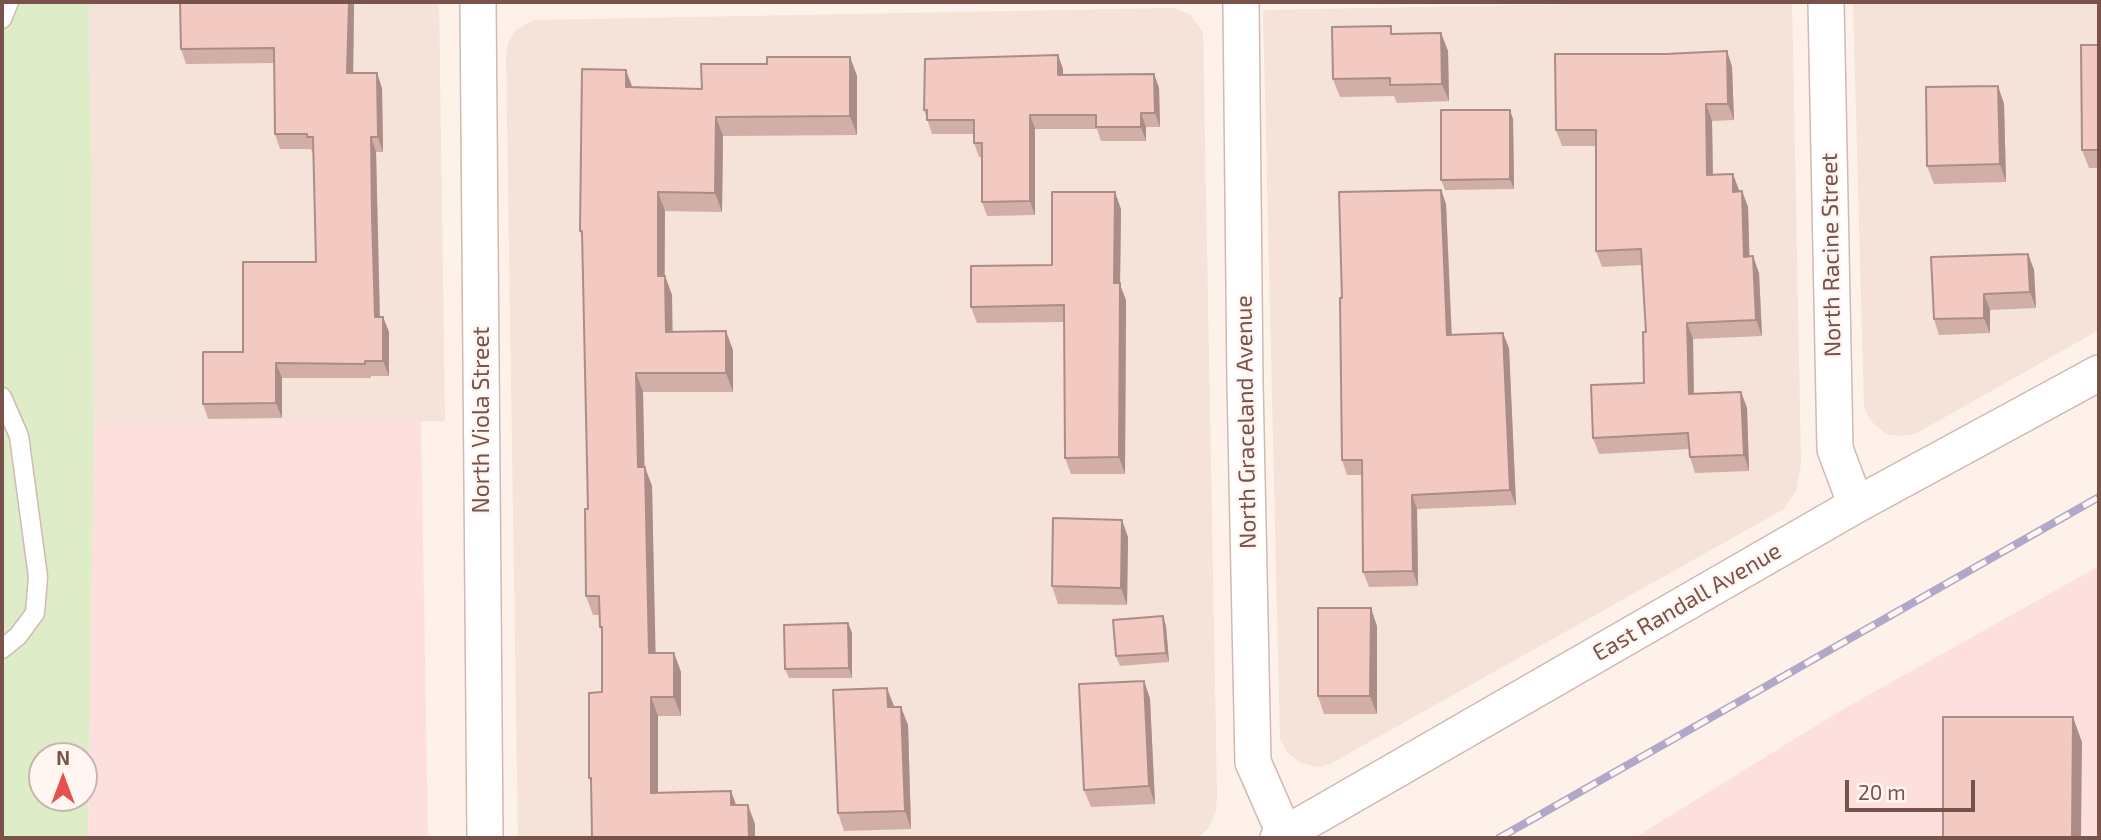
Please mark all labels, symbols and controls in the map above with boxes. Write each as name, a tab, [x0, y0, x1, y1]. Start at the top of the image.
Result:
street label: North Racine Street	[1815, 153, 1847, 357]
street label: North Graceland Avenue	[1230, 295, 1262, 549]
street label: North Viola Street	[467, 326, 495, 514]
street label: East Randall Avenue	[1588, 537, 1786, 667]
north arrow	[28, 742, 98, 812]
text: N	[56, 746, 70, 769]
scale bar	[1849, 766, 1979, 810]
text: 20 m	[1858, 779, 1906, 804]

